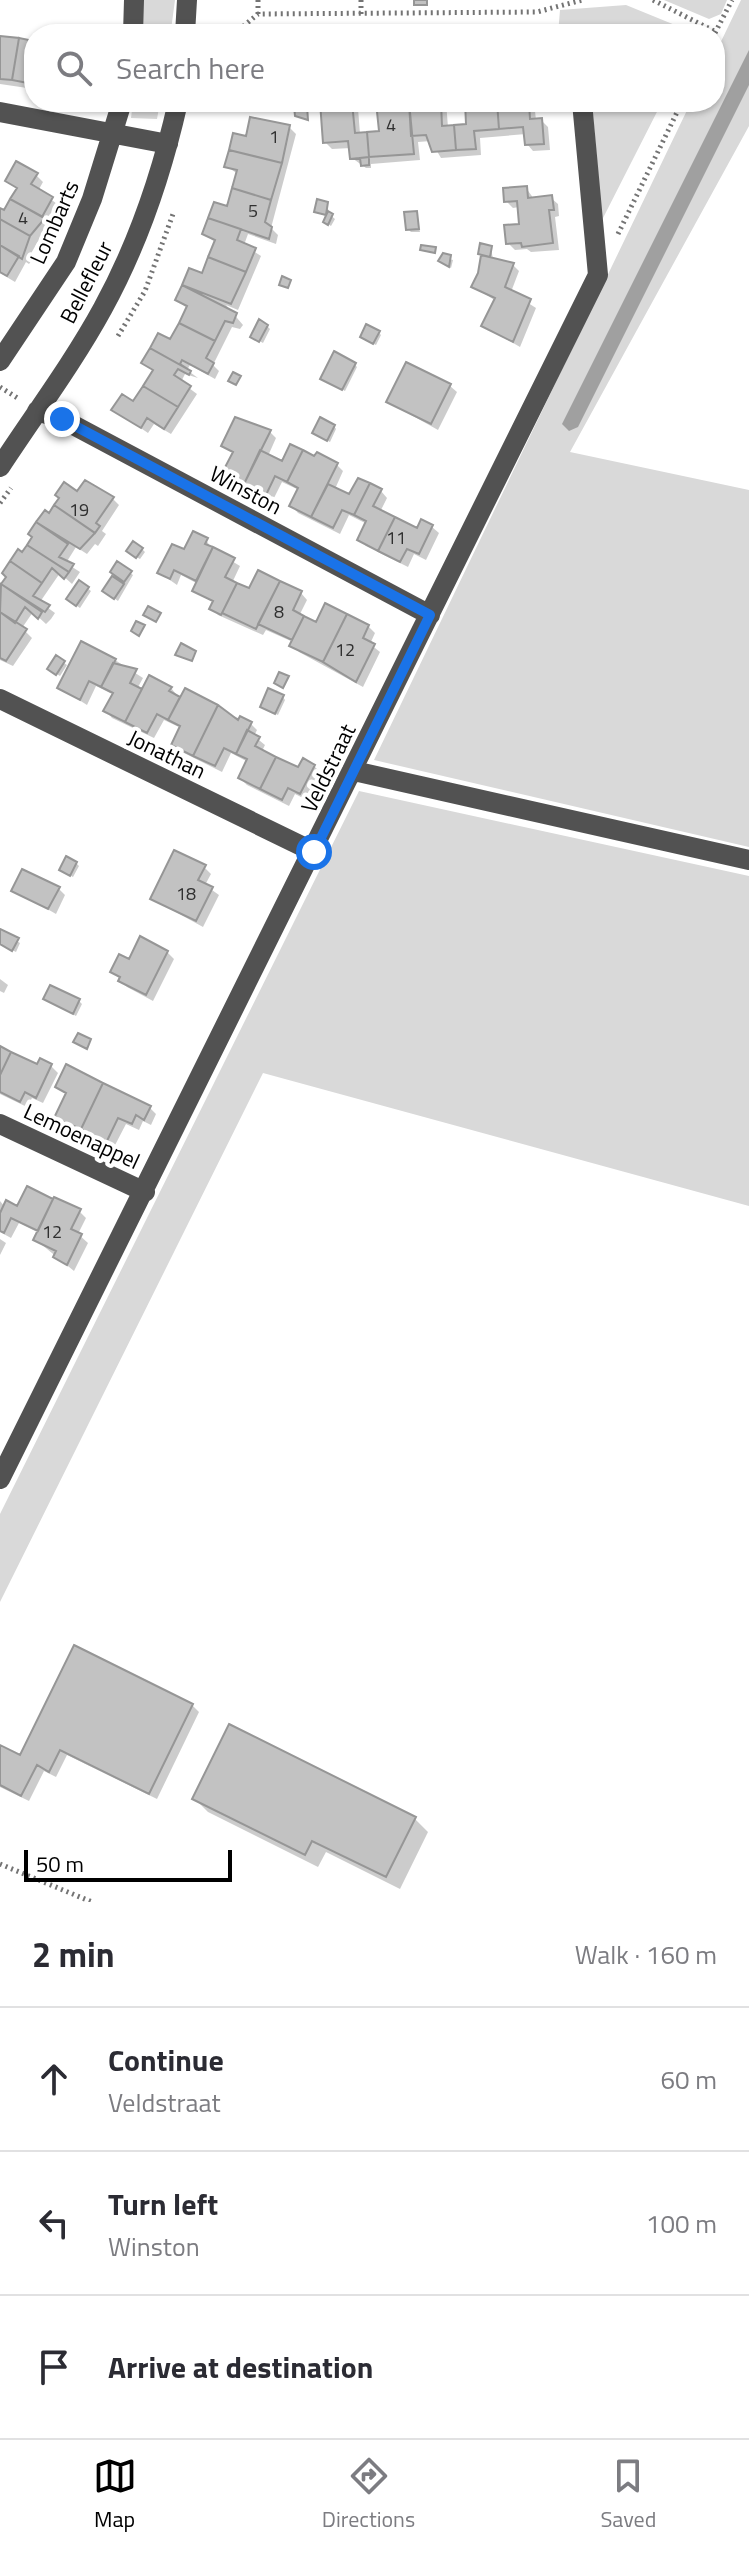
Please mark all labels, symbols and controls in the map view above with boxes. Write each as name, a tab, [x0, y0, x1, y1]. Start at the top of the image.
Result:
search box	[24, 24, 725, 112]
text: Search here	[116, 45, 265, 91]
icon: search	[52, 46, 96, 90]
house number: 4	[386, 111, 396, 138]
house number: 1	[269, 123, 279, 150]
street label: Lombarts	[20, 175, 88, 269]
house number: 5	[248, 197, 258, 224]
house number: 4	[18, 204, 28, 231]
street label: Bellefleur	[51, 234, 121, 329]
route end	[44, 401, 80, 437]
street label: Winston	[204, 457, 288, 523]
house number: 19	[69, 496, 89, 523]
house number: 11	[386, 524, 406, 551]
house number: 8	[274, 598, 284, 625]
house number: 12	[335, 636, 355, 663]
street label: Veldstraat	[292, 717, 364, 818]
street label: Jonathan	[122, 721, 212, 787]
route start	[296, 834, 332, 870]
house number: 18	[176, 880, 196, 907]
street label: Lemoenappel	[18, 1094, 146, 1178]
house number: 12	[42, 1218, 62, 1245]
scale bar	[24, 1846, 232, 1882]
text: 50 m	[36, 1847, 84, 1881]
text: 2 min	[32, 1928, 115, 1980]
text: Walk · 160 m	[575, 1935, 717, 1974]
text: Continue	[108, 2037, 224, 2083]
icon: ahead	[32, 2057, 76, 2101]
text: 60 m	[660, 2060, 717, 2099]
text: Veldstraat	[108, 2083, 221, 2122]
text: Turn left	[108, 2181, 218, 2227]
icon: left	[32, 2201, 76, 2245]
text: 100 m	[646, 2204, 717, 2243]
text: Winston	[108, 2227, 200, 2266]
text: Arrive at destination	[108, 2344, 373, 2390]
icon: arrive	[32, 2345, 76, 2389]
tab: Map	[93, 2454, 137, 2536]
tab: Directions	[322, 2454, 415, 2536]
tab: Saved	[600, 2454, 656, 2536]

